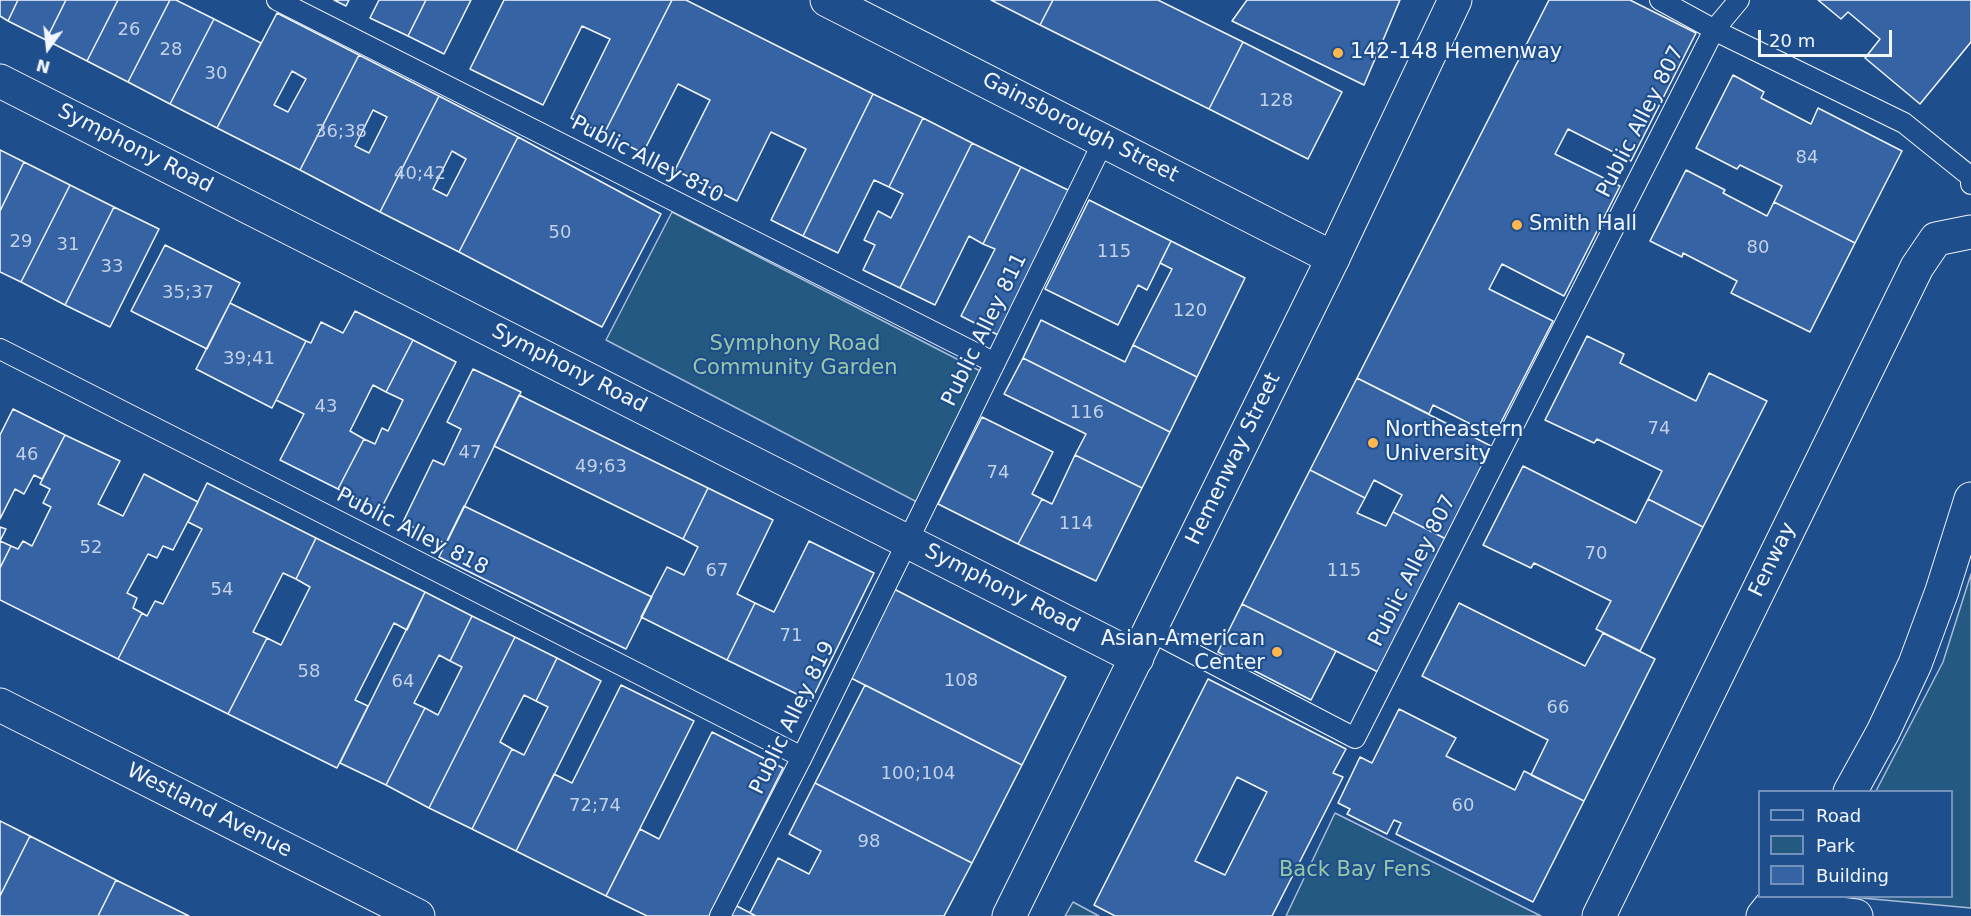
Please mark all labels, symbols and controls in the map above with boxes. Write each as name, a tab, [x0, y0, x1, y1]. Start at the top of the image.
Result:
north arrow	[18, 18, 78, 78]
scale bar	[1761, 18, 1894, 56]
house number: 26	[118, 19, 140, 41]
text: 20 m	[1769, 30, 1815, 51]
house number: 28	[160, 39, 182, 61]
place label: 142-148 Hemenway	[1350, 40, 1562, 66]
street label: Public Alley 807	[1592, 42, 1690, 202]
marker: 142-148 Hemenway	[1331, 46, 1345, 60]
text: N	[34, 55, 52, 77]
house number: 30	[205, 63, 227, 85]
street label: Gainsborough Street	[978, 68, 1182, 188]
house number: 128	[1259, 90, 1293, 112]
street label: Symphony Road	[53, 99, 217, 199]
street label: Public Alley 810	[567, 111, 727, 209]
house number: 36;38	[315, 121, 367, 143]
house number: 84	[1796, 147, 1818, 169]
house number: 40;42	[394, 163, 446, 185]
place label: Smith Hall	[1529, 212, 1637, 238]
marker: Smith Hall	[1510, 218, 1524, 232]
house number: 50	[549, 222, 571, 244]
house number: 29	[10, 231, 32, 253]
house number: 31	[57, 234, 79, 256]
house number: 80	[1747, 237, 1769, 259]
house number: 115	[1097, 241, 1131, 263]
street label: Public Alley 811	[937, 249, 1033, 411]
house number: 33	[101, 256, 123, 278]
house number: 35;37	[162, 282, 214, 304]
house number: 120	[1173, 300, 1207, 322]
street label: Symphony Road	[487, 319, 651, 419]
park label: Symphony Road Community Garden	[692, 332, 898, 382]
house number: 39;41	[223, 348, 275, 370]
street label: Hemenway Street	[1181, 369, 1287, 549]
house number: 43	[315, 396, 337, 418]
house number: 116	[1070, 402, 1104, 424]
place label: Northeastern University	[1385, 418, 1523, 468]
house number: 74	[1648, 418, 1670, 440]
marker: Northeastern University	[1366, 436, 1380, 450]
house number: 47	[459, 442, 481, 464]
house number: 46	[16, 444, 38, 466]
house number: 49;63	[575, 456, 627, 478]
house number: 74	[987, 462, 1009, 484]
street label: Public Alley 818	[332, 483, 492, 581]
street label: Public Alley 807	[1364, 491, 1462, 651]
house number: 114	[1059, 513, 1093, 535]
street label: Fenway	[1744, 519, 1802, 601]
house number: 52	[80, 537, 102, 559]
street label: Symphony Road	[920, 539, 1084, 639]
house number: 70	[1585, 543, 1607, 565]
house number: 67	[706, 560, 728, 582]
house number: 115	[1327, 560, 1361, 582]
house number: 54	[211, 579, 233, 601]
house number: 71	[780, 625, 802, 647]
place label: Asian-American Center	[1101, 627, 1265, 677]
street label: Public Alley 819	[745, 637, 841, 799]
marker: Asian-American Center	[1270, 645, 1284, 659]
house number: 58	[298, 661, 320, 683]
house number: 108	[944, 670, 978, 692]
house number: 64	[392, 671, 414, 693]
house number: 66	[1547, 697, 1569, 719]
street label: Westland Avenue	[122, 759, 296, 863]
house number: 100;104	[881, 763, 955, 785]
legend	[1758, 790, 1953, 898]
house number: 72;74	[569, 795, 621, 817]
house number: 60	[1452, 795, 1474, 817]
text: Road	[1816, 805, 1861, 826]
house number: 98	[858, 831, 880, 853]
text: Park	[1816, 835, 1855, 856]
park label: Back Bay Fens	[1279, 858, 1431, 884]
text: Building	[1816, 865, 1889, 886]

